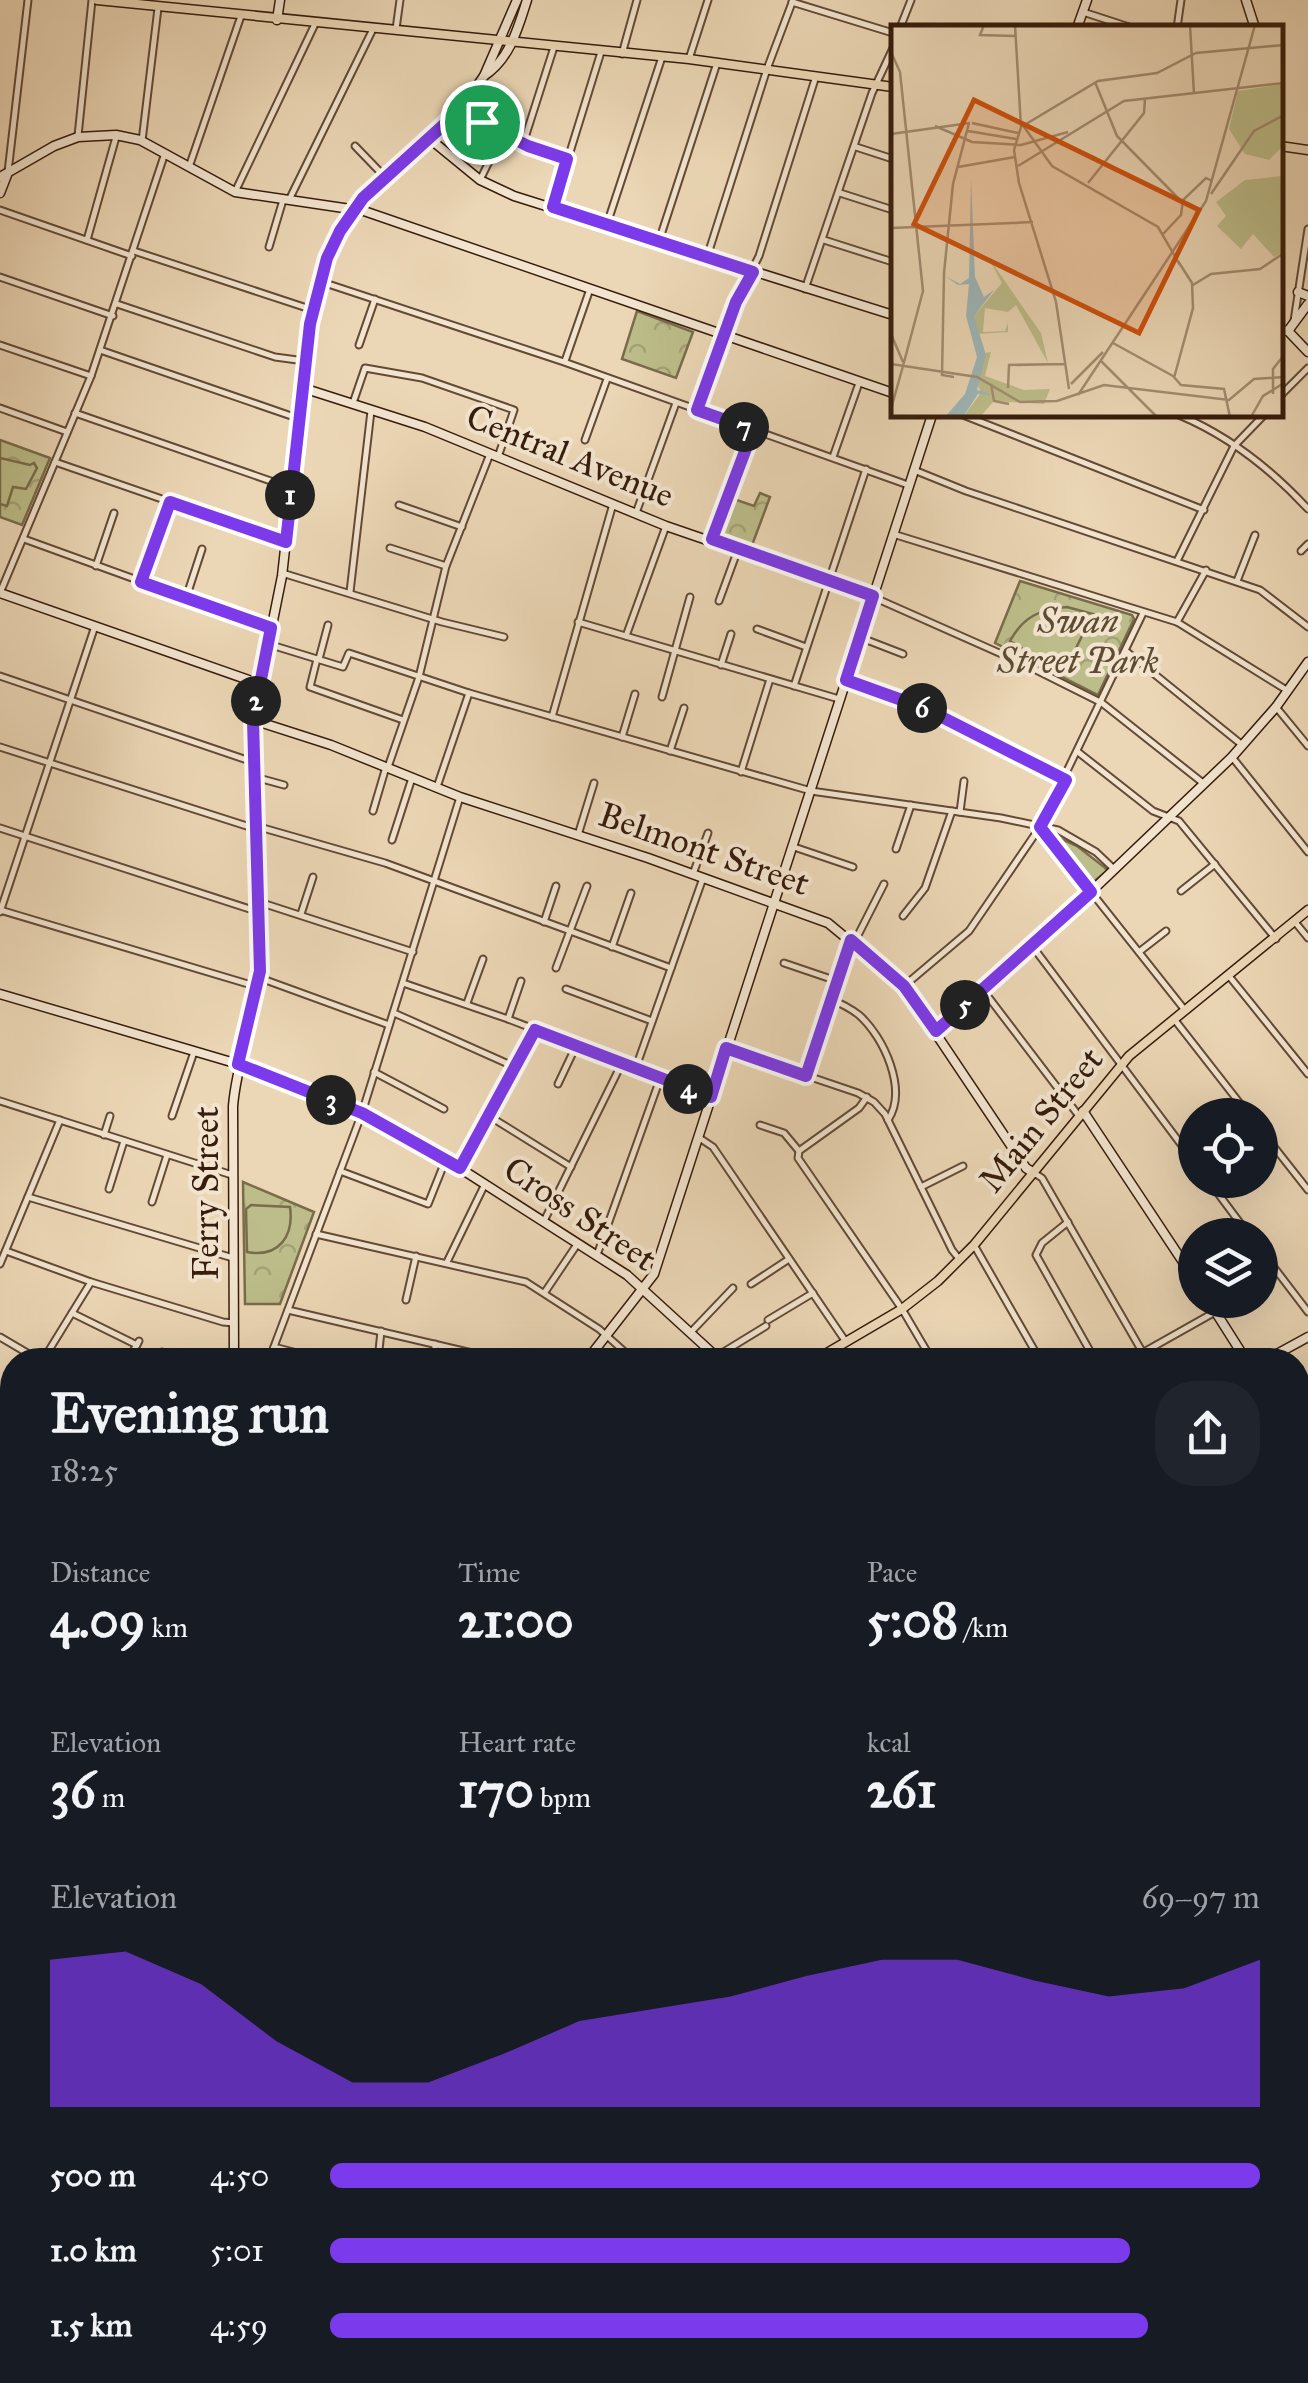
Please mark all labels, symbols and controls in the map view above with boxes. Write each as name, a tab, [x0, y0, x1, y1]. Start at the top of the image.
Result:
inset map	[891, 25, 1283, 418]
pin	[440, 80, 525, 165]
icon: arrive	[455, 95, 510, 150]
street label: Central Avenue	[460, 395, 680, 517]
pin: 7	[719, 402, 769, 452]
text: 7	[737, 409, 751, 444]
pin: 1	[265, 470, 315, 520]
text: 1	[284, 477, 296, 512]
park label: Swan Street Park	[996, 600, 1159, 683]
pin: 2	[231, 676, 281, 726]
text: 2	[249, 683, 263, 718]
pin: 6	[897, 683, 947, 733]
text: 6	[915, 690, 929, 725]
street label: Belmont Street	[593, 793, 815, 905]
pin: 5	[940, 980, 990, 1030]
text: 5	[958, 987, 972, 1022]
street label: Main Street	[970, 1039, 1112, 1201]
pin: 4	[663, 1064, 713, 1114]
text: 4	[680, 1071, 696, 1106]
pin: 3	[306, 1075, 356, 1125]
text: 3	[325, 1082, 337, 1117]
map controls	[1178, 1098, 1278, 1318]
button: locate	[1178, 1098, 1278, 1198]
street label: Ferry Street	[185, 1106, 228, 1280]
street label: Cross Street	[496, 1147, 664, 1281]
button: layers	[1178, 1218, 1278, 1318]
text: Evening run	[50, 1380, 329, 1447]
button: share	[1155, 1381, 1260, 1486]
text: 18:25	[50, 1451, 118, 1490]
text: Distance	[50, 1555, 150, 1590]
text: Time	[458, 1555, 520, 1590]
text: Pace	[867, 1555, 917, 1590]
text: 4.09	[50, 1590, 145, 1651]
text: 21:00	[458, 1590, 574, 1651]
text: 5:08	[867, 1590, 958, 1651]
text: km	[145, 1610, 188, 1645]
text: /km	[958, 1610, 1008, 1645]
text: Elevation	[50, 1725, 161, 1760]
text: Heart rate	[458, 1725, 576, 1760]
text: kcal	[867, 1725, 911, 1760]
text: 36	[50, 1760, 96, 1821]
text: 170	[458, 1760, 534, 1821]
text: 261	[867, 1760, 936, 1821]
text: m	[96, 1780, 125, 1815]
text: bpm	[534, 1780, 591, 1815]
text: Elevation	[50, 1878, 177, 1917]
text: 69–97 m	[1142, 1878, 1260, 1917]
text: 500 m	[50, 2156, 136, 2195]
text: 4:50	[210, 2156, 269, 2195]
text: 1.0 km	[50, 2231, 137, 2270]
text: 5:01	[210, 2231, 264, 2270]
text: 1.5 km	[50, 2306, 132, 2345]
text: 4:59	[210, 2306, 268, 2345]

